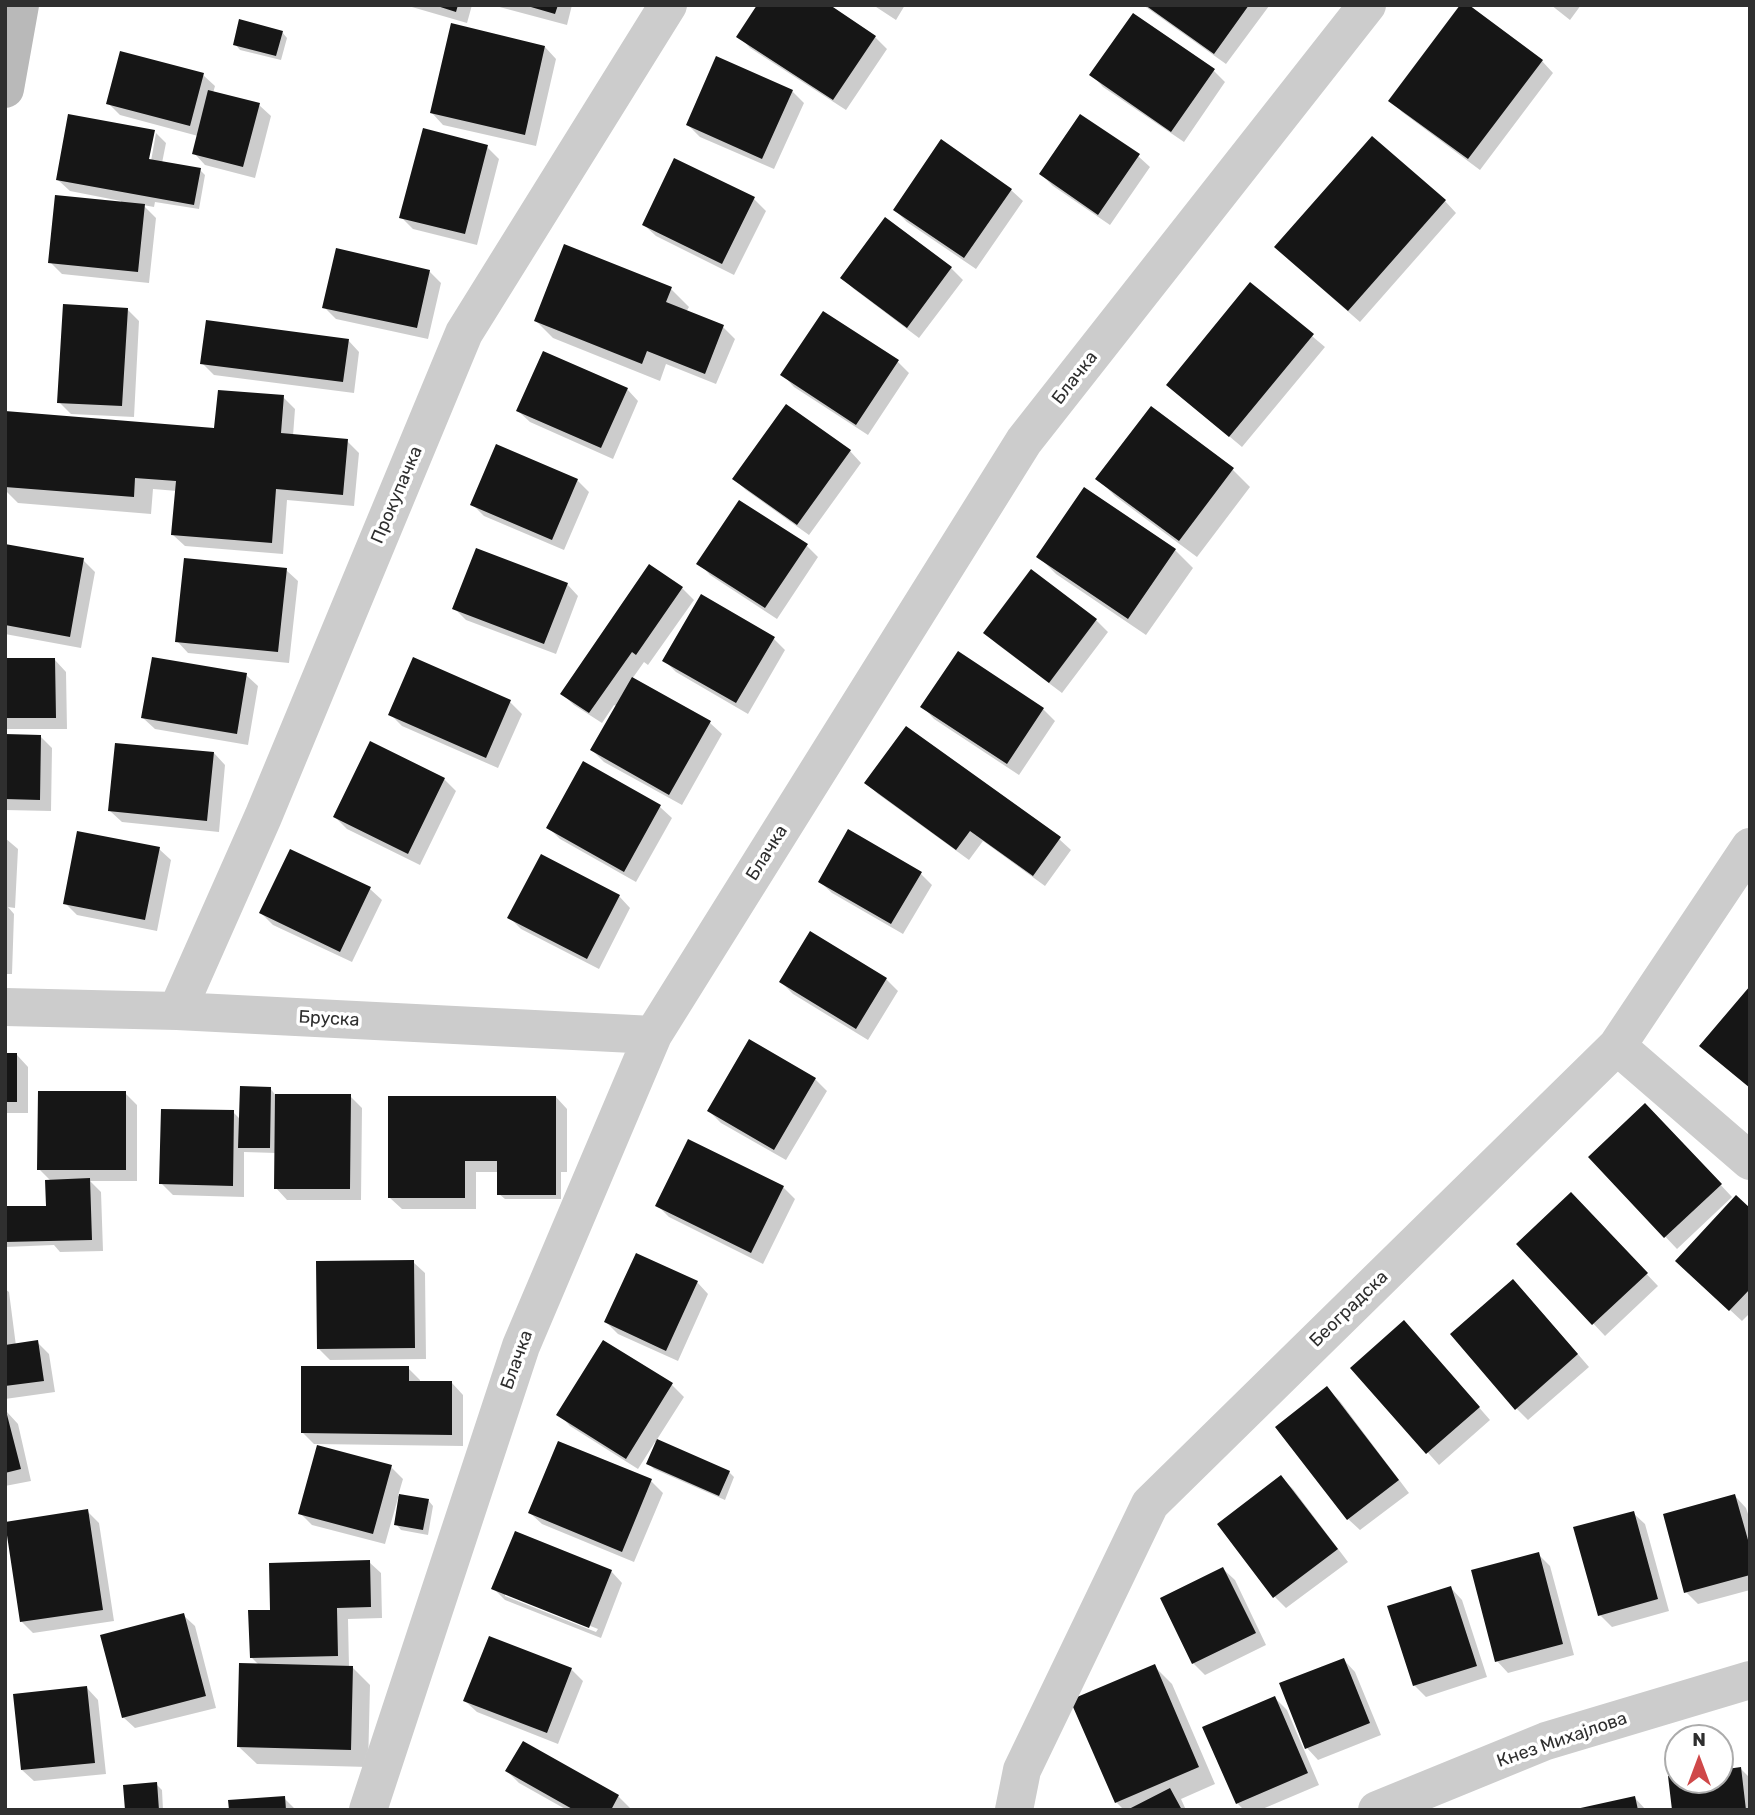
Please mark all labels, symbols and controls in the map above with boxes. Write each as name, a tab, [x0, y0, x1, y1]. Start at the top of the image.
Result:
street label: Блачка	[1048, 347, 1102, 409]
street label: Прокупачка	[367, 443, 427, 547]
street label: Блачка	[742, 821, 792, 885]
street label: Бруска	[298, 1007, 360, 1031]
street label: Београдска	[1305, 1266, 1393, 1352]
street label: Блачка	[496, 1327, 538, 1393]
street label: Кнез Михајлова	[1494, 1708, 1630, 1772]
north arrow	[1664, 1724, 1734, 1794]
text: N	[1692, 1728, 1706, 1751]

